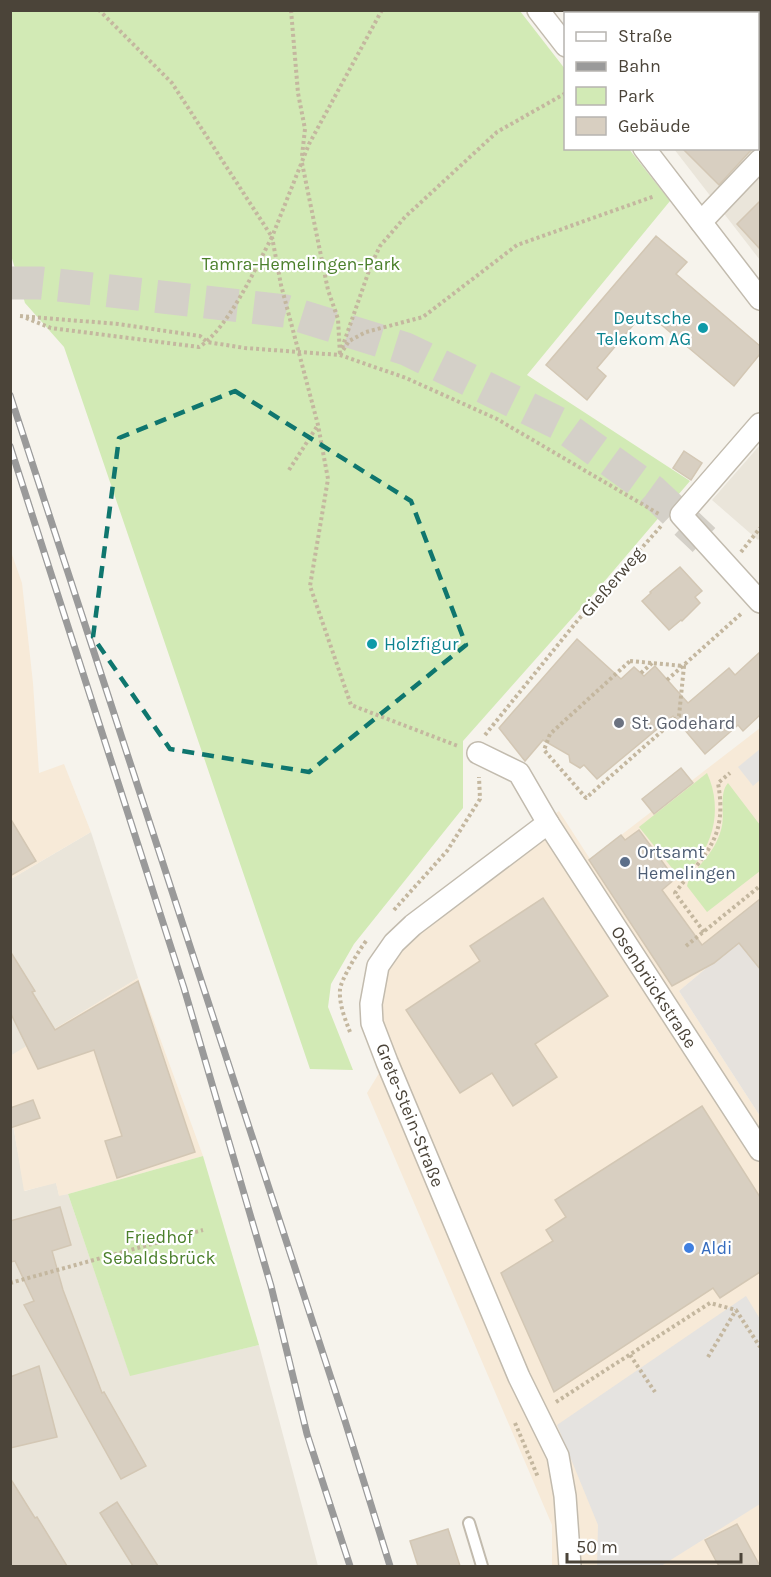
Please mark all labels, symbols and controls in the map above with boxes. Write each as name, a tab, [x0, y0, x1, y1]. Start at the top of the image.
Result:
legend	[564, 12, 759, 150]
text: Straße	[618, 25, 672, 47]
text: Bahn	[618, 55, 661, 77]
text: Park	[618, 85, 655, 107]
text: Gebäude	[618, 115, 690, 137]
park label: Tamra-Hemelingen-Park	[202, 253, 400, 275]
place label: Deutsche Telekom AG	[597, 307, 691, 350]
marker: Deutsche Telekom AG	[696, 321, 710, 335]
street label: Gießerweg	[576, 543, 648, 621]
place label: Holzfigur	[384, 633, 459, 655]
marker: Holzfigur	[365, 637, 379, 651]
place label: St. Godehard	[631, 712, 735, 734]
marker: St. Godehard	[612, 716, 626, 730]
place label: Ortsamt Hemelingen	[637, 841, 736, 884]
marker: Ortsamt Hemelingen	[618, 855, 632, 869]
street label: Osenbrückstraße	[606, 922, 702, 1052]
street label: Grete-Stein-Straße	[371, 1040, 449, 1190]
park label: Friedhof Sebaldsbrück	[102, 1226, 216, 1269]
place label: Aldi	[701, 1237, 732, 1259]
marker: Aldi	[682, 1241, 696, 1255]
scale bar	[567, 1526, 741, 1564]
text: 50 m	[576, 1536, 618, 1558]

